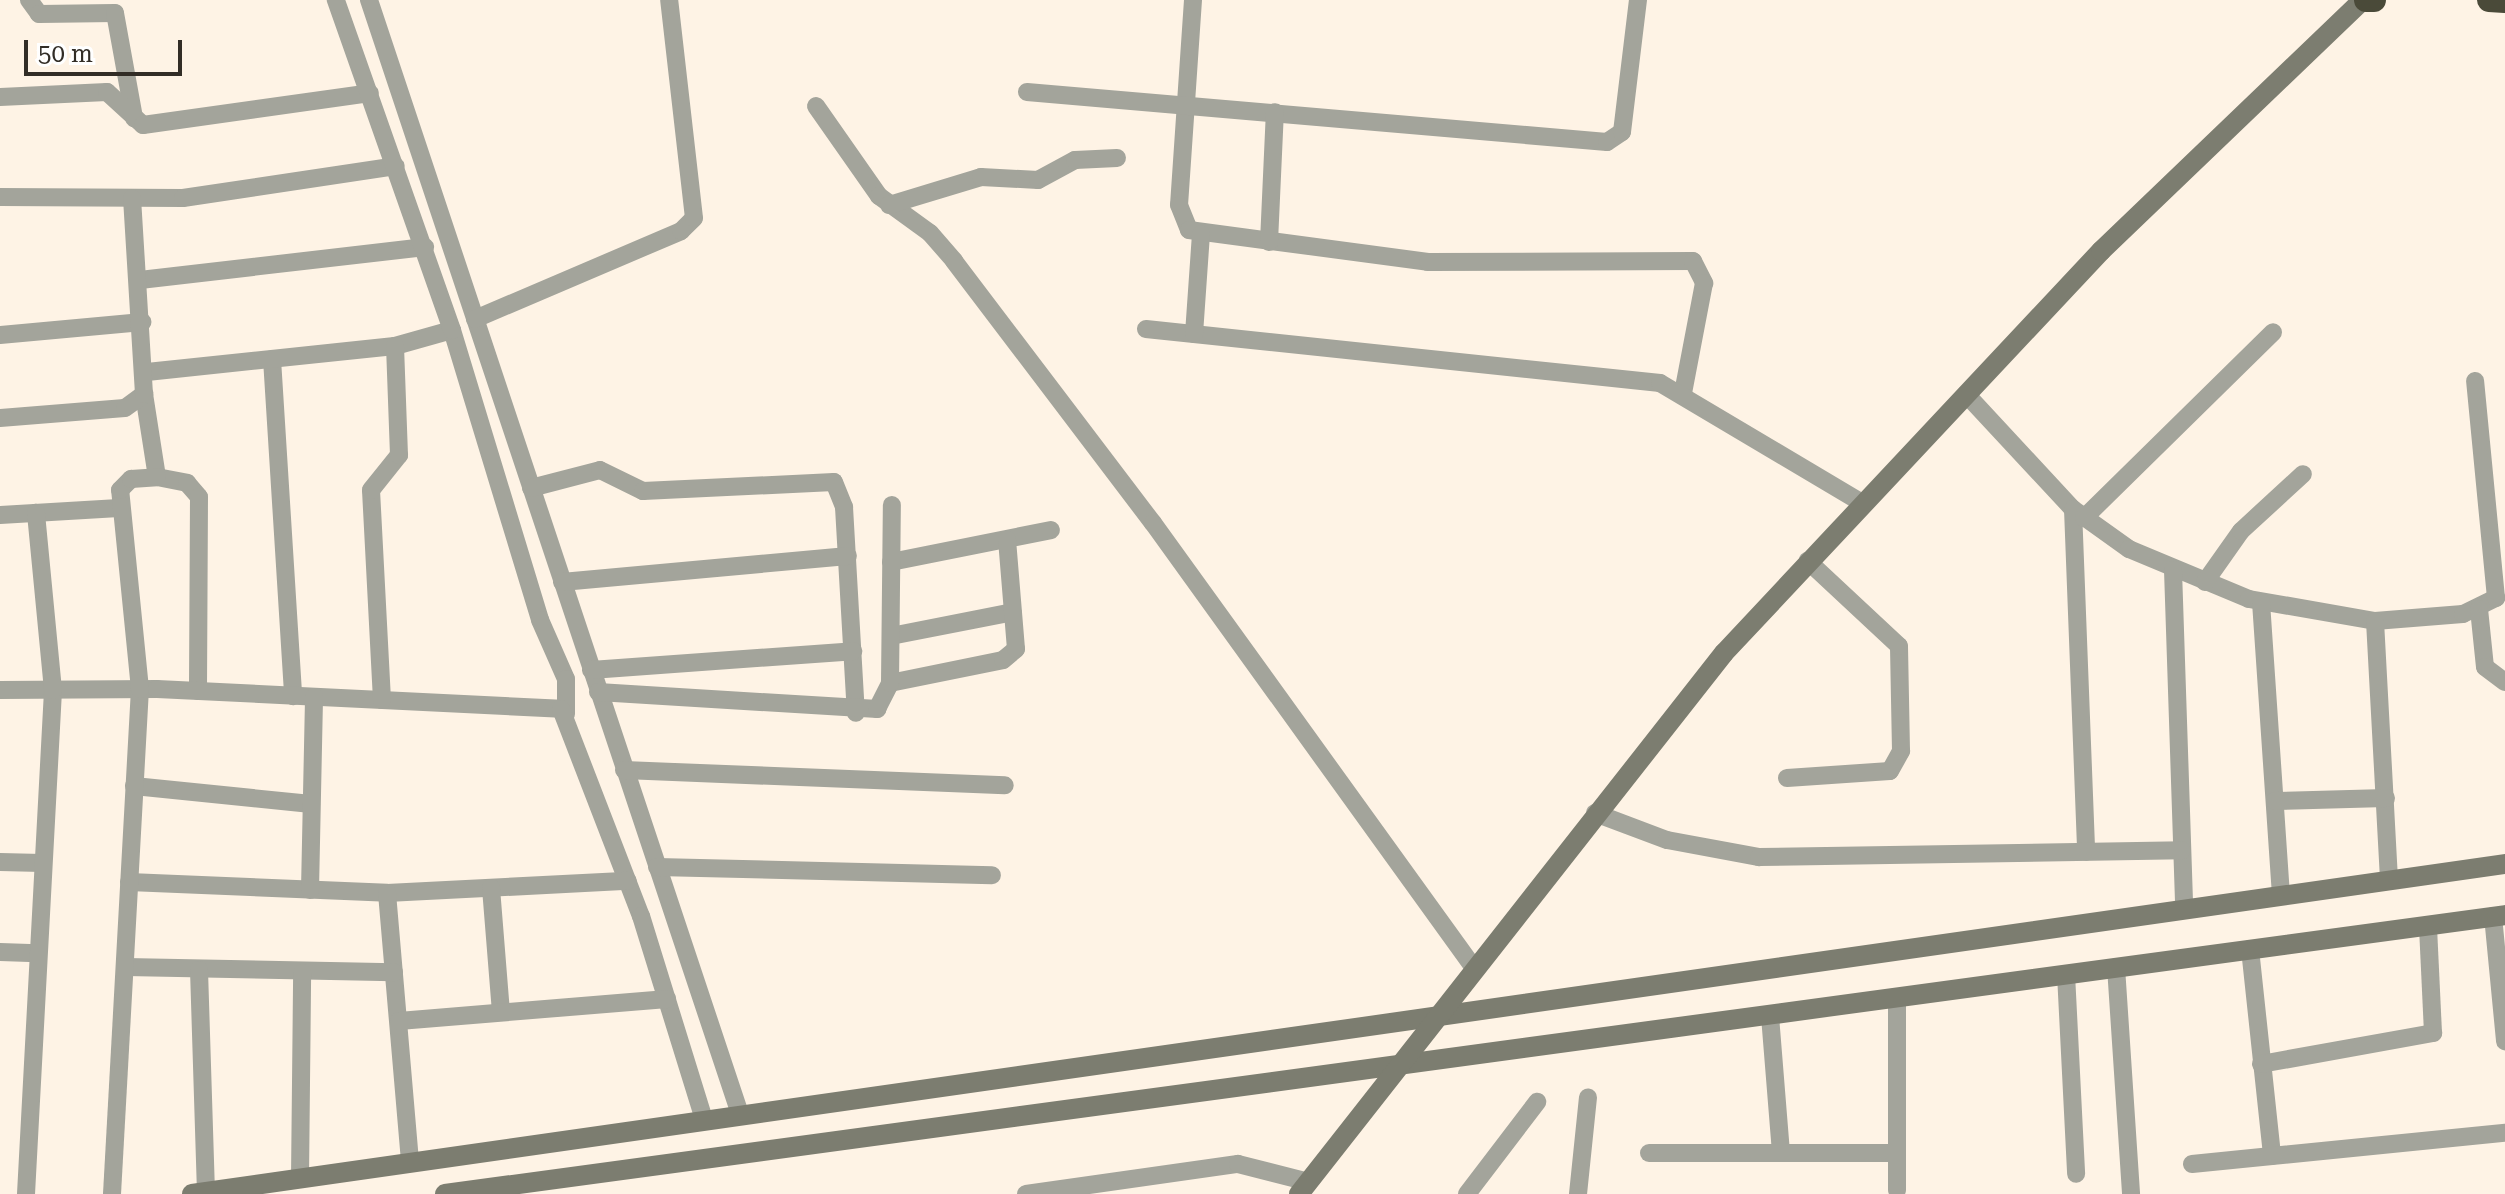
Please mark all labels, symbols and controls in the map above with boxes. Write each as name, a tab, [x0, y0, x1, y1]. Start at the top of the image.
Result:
scale bar	[28, 24, 186, 74]
text: 50 m	[38, 40, 93, 68]

